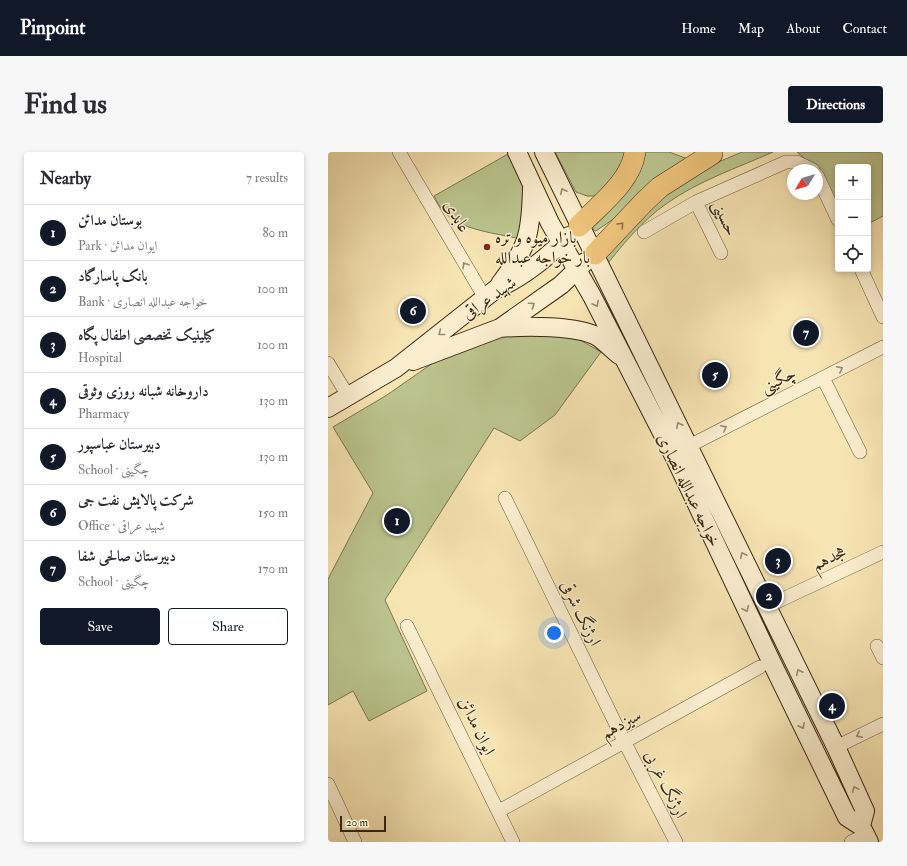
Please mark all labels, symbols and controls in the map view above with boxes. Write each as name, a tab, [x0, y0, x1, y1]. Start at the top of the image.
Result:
text: Pinpoint	[20, 16, 85, 40]
text: Home	[681, 20, 716, 37]
text: Map	[738, 20, 764, 37]
text: About	[786, 20, 820, 37]
text: Contact	[842, 20, 887, 37]
button: Directions	[788, 86, 883, 123]
text: Find us	[24, 87, 107, 122]
north arrow	[787, 164, 823, 200]
map controls	[835, 164, 871, 272]
button: +	[835, 164, 871, 200]
text: Nearby	[40, 168, 91, 189]
text: 7 results	[246, 170, 288, 186]
one-way arrow	[560, 187, 567, 195]
street label: عابدی	[439, 196, 475, 236]
street label: حسینی	[707, 197, 742, 240]
button: −	[835, 200, 871, 236]
text: بوستان مدائن	[78, 211, 142, 230]
one-way arrow	[617, 222, 624, 230]
text: 1	[51, 225, 55, 241]
text: 80 m	[262, 225, 288, 241]
place label: بازار میوه و تره بار خواجه عبدالله	[495, 227, 590, 268]
button: locate	[835, 236, 871, 272]
text: Park · ایوان مدائن	[78, 238, 157, 254]
marker: بازار میوه و تره بار خواجه عبدالله	[482, 242, 492, 252]
one-way arrow	[463, 262, 470, 269]
text: بانک پاسارگاد	[78, 267, 148, 286]
street label: شهید عراقی	[458, 272, 521, 325]
text: 2	[50, 281, 56, 297]
text: 100 m	[257, 281, 288, 297]
text: Bank · خواجه عبدالله انصاری	[78, 294, 208, 310]
pin: 6	[400, 296, 426, 326]
one-way arrow	[591, 300, 599, 307]
one-way arrow	[528, 302, 535, 310]
pin: 7	[793, 318, 819, 348]
text: کیلینیک تخصصی اطفال پگاه	[78, 326, 215, 345]
one-way arrow	[438, 328, 445, 335]
text: 3	[51, 337, 56, 353]
text: 100 m	[257, 337, 288, 353]
text: Hospital	[78, 350, 122, 366]
pin: 5	[702, 360, 728, 390]
street label: چگینی	[756, 361, 800, 399]
one-way arrow	[836, 366, 843, 374]
text: داروخانه شبانه روزی وثوقی	[78, 382, 209, 401]
text: 4	[49, 393, 57, 409]
text: 130 m	[259, 393, 288, 409]
text: Pharmacy	[78, 406, 129, 422]
one-way arrow	[676, 422, 684, 429]
one-way arrow	[720, 425, 727, 433]
street label: خواجه عبدالله انصاری	[652, 430, 726, 550]
text: دبیرستان عباسپور	[78, 435, 161, 454]
text: 5	[50, 449, 56, 465]
text: 130 m	[259, 449, 288, 465]
text: School · چگینی	[78, 462, 149, 478]
text: شرکت پالایش نفت جی	[78, 491, 194, 510]
text: 6	[50, 505, 56, 521]
text: 150 m	[258, 505, 288, 521]
pin: 1	[384, 506, 410, 536]
text: Office · شهید عراقی	[78, 518, 165, 534]
street label: هجدهم	[808, 541, 852, 580]
pin: 3	[765, 546, 791, 576]
text: دبیرستان صالحی شفا	[78, 547, 176, 566]
one-way arrow	[740, 551, 747, 559]
text: 7	[50, 561, 56, 577]
text: 170 m	[258, 561, 288, 577]
text: School · چگینی	[78, 574, 149, 590]
street label: ارژنگ شرقی	[555, 576, 607, 650]
pin: 2	[756, 581, 782, 611]
one-way arrow	[741, 605, 749, 612]
button: Save	[40, 608, 160, 645]
button: Share	[168, 608, 288, 645]
your location	[544, 623, 564, 643]
one-way arrow	[796, 668, 804, 676]
pin: 4	[819, 691, 845, 721]
street label: ایوان مدائن	[454, 693, 500, 759]
street label: سیزدهم	[597, 704, 647, 748]
one-way arrow	[797, 722, 805, 729]
one-way arrow	[856, 730, 864, 738]
street label: ارژنگ غربی	[638, 746, 693, 823]
one-way arrow	[852, 786, 860, 794]
scale bar	[340, 814, 386, 833]
text: 20 m	[346, 816, 368, 829]

